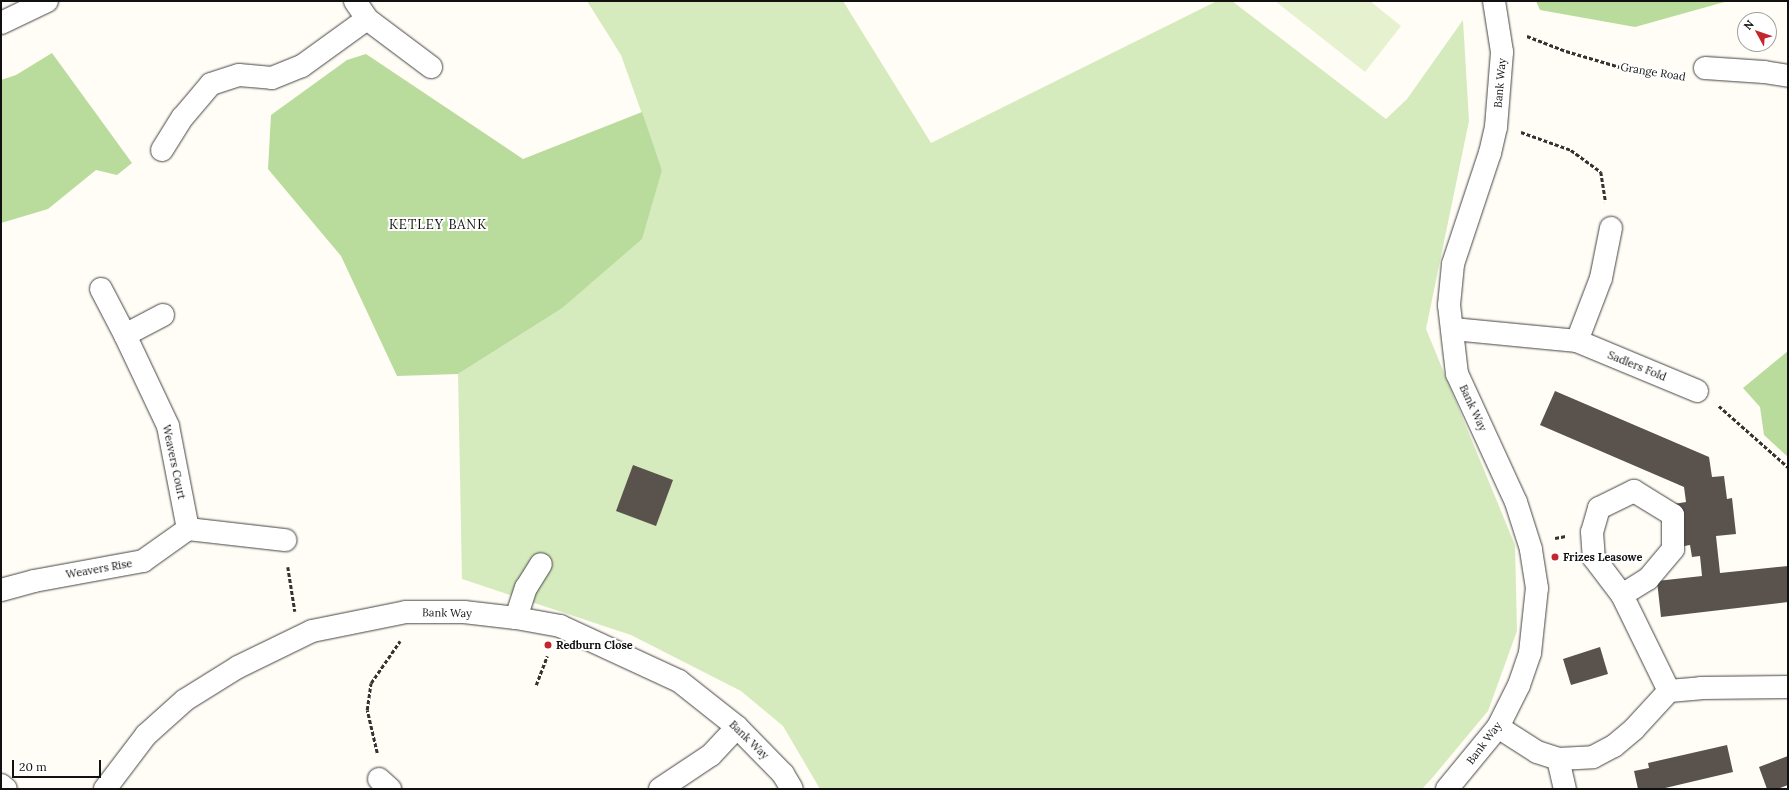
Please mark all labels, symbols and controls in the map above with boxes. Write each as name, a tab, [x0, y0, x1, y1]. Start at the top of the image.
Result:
north arrow	[1737, 12, 1777, 52]
text: N	[1740, 17, 1757, 33]
street label: Bank Way	[1491, 58, 1509, 108]
street label: Grange Road	[1619, 60, 1687, 84]
district label: KETLEY BANK	[389, 217, 487, 233]
street label: Sadlers Fold	[1606, 348, 1668, 384]
street label: Bank Way	[1456, 383, 1490, 433]
street label: Weavers Court	[160, 423, 188, 501]
place label: Frizes Leasowe	[1563, 550, 1642, 564]
marker: Frizes Leasowe	[1550, 552, 1560, 562]
street label: Weavers Rise	[65, 557, 133, 581]
street label: Bank Way	[422, 606, 472, 620]
place label: Redburn Close	[556, 638, 633, 652]
marker: Redburn Close	[543, 640, 553, 650]
street label: Bank Way	[726, 718, 772, 762]
street label: Bank Way	[1464, 719, 1504, 767]
scale bar	[14, 752, 103, 778]
text: 20 m	[19, 759, 47, 774]

